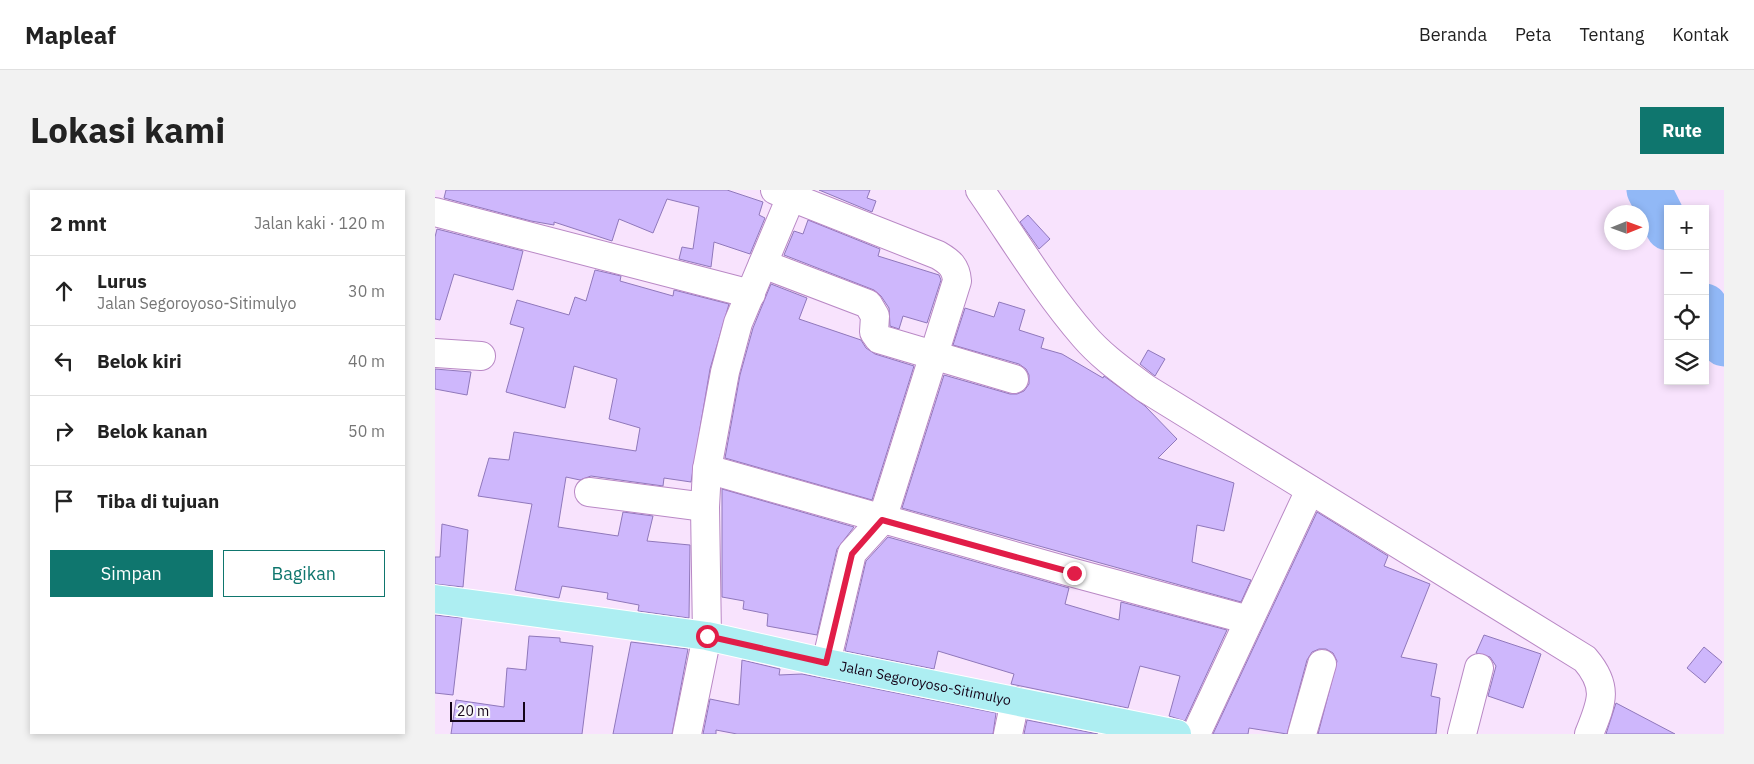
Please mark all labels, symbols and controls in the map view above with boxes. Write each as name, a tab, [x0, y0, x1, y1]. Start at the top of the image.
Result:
text: Mapleaf	[25, 19, 116, 51]
text: Beranda	[1419, 23, 1487, 46]
text: Peta	[1515, 23, 1551, 46]
text: Tentang	[1579, 23, 1644, 46]
text: Kontak	[1672, 23, 1729, 46]
text: Lokasi kami	[30, 107, 225, 153]
button: Rute	[1640, 107, 1724, 154]
north arrow	[1604, 205, 1649, 250]
map controls	[1664, 205, 1709, 385]
button: +	[1664, 205, 1709, 250]
text: 2 mnt	[50, 209, 107, 237]
text: Jalan kaki · 120 m	[254, 213, 385, 233]
button: −	[1664, 250, 1709, 295]
text: Lurus	[97, 269, 147, 293]
icon: ahead	[50, 277, 78, 305]
text: 30 m	[348, 281, 385, 301]
text: Jalan Segoroyoso-Sitimulyo	[97, 293, 296, 313]
button: locate	[1664, 295, 1709, 340]
button: layers	[1664, 340, 1709, 385]
icon: left	[50, 347, 78, 375]
text: Belok kiri	[97, 349, 182, 373]
text: 40 m	[348, 351, 385, 371]
icon: right	[50, 417, 78, 445]
text: Belok kanan	[97, 419, 208, 443]
text: 50 m	[348, 421, 385, 441]
icon: arrive	[50, 487, 78, 515]
text: Tiba di tujuan	[97, 489, 219, 513]
button: Simpan	[50, 550, 213, 597]
button: Bagikan	[223, 550, 385, 597]
route end	[1063, 562, 1086, 585]
route start	[696, 625, 719, 648]
street label: Jalan Segoroyoso-Sitimulyo	[838, 657, 1013, 709]
scale bar	[450, 699, 525, 722]
text: 20 m	[457, 702, 489, 720]

